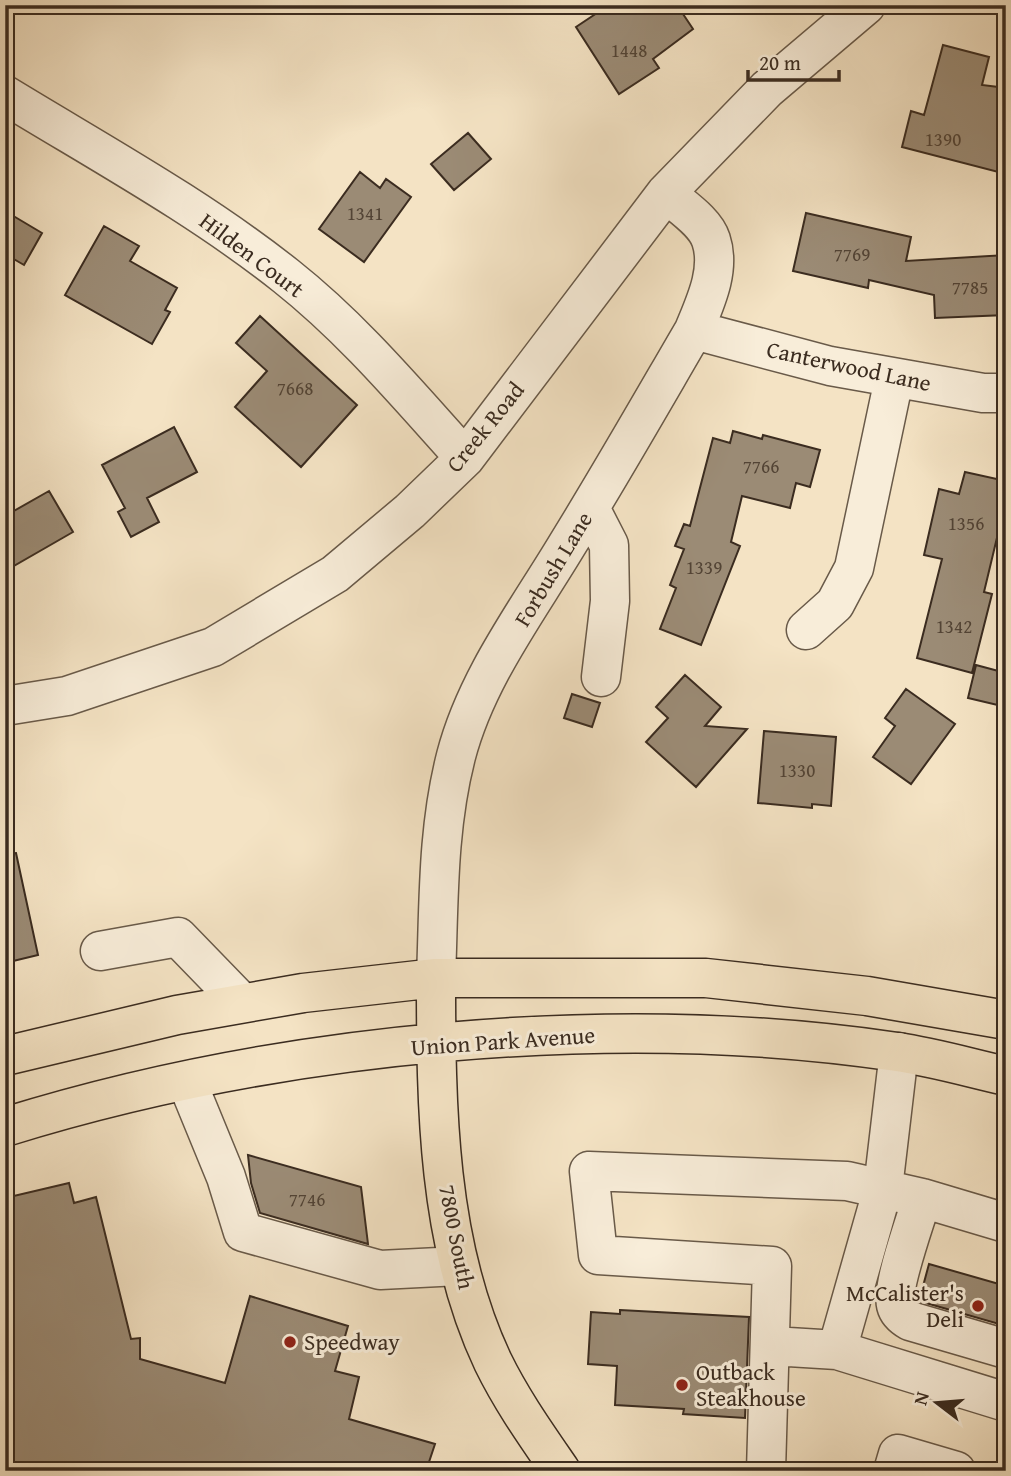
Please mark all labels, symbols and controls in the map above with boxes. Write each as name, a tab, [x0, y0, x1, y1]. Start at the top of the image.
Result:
house number: 1448	[611, 36, 647, 64]
scale bar	[748, 38, 839, 82]
text: 20 m	[759, 47, 801, 78]
house number: 1390	[925, 125, 961, 153]
house number: 1341	[347, 199, 383, 227]
street label: Hilden Court	[193, 204, 312, 305]
house number: 7769	[834, 240, 870, 268]
house number: 7785	[952, 273, 988, 301]
street label: Canterwood Lane	[764, 332, 934, 399]
house number: 7668	[277, 374, 313, 402]
street label: Creek Road	[438, 374, 532, 479]
house number: 7766	[743, 452, 779, 480]
street label: Forbush Lane	[505, 505, 600, 632]
house number: 1356	[948, 509, 984, 537]
house number: 1339	[686, 553, 722, 581]
house number: 1342	[936, 612, 972, 640]
house number: 1330	[779, 756, 815, 784]
street label: Union Park Avenue	[410, 1018, 596, 1063]
street label: 7800 South	[431, 1182, 484, 1292]
house number: 7746	[289, 1185, 325, 1213]
place label: McCalister's Deli	[846, 1276, 964, 1335]
marker: McCalister's Deli	[970, 1298, 986, 1314]
place label: Speedway	[304, 1325, 400, 1358]
marker: Speedway	[282, 1334, 298, 1350]
place label: Outback Steakhouse	[696, 1355, 806, 1414]
north arrow	[902, 1368, 972, 1438]
marker: Outback Steakhouse	[674, 1377, 690, 1393]
text: N	[905, 1388, 936, 1408]

